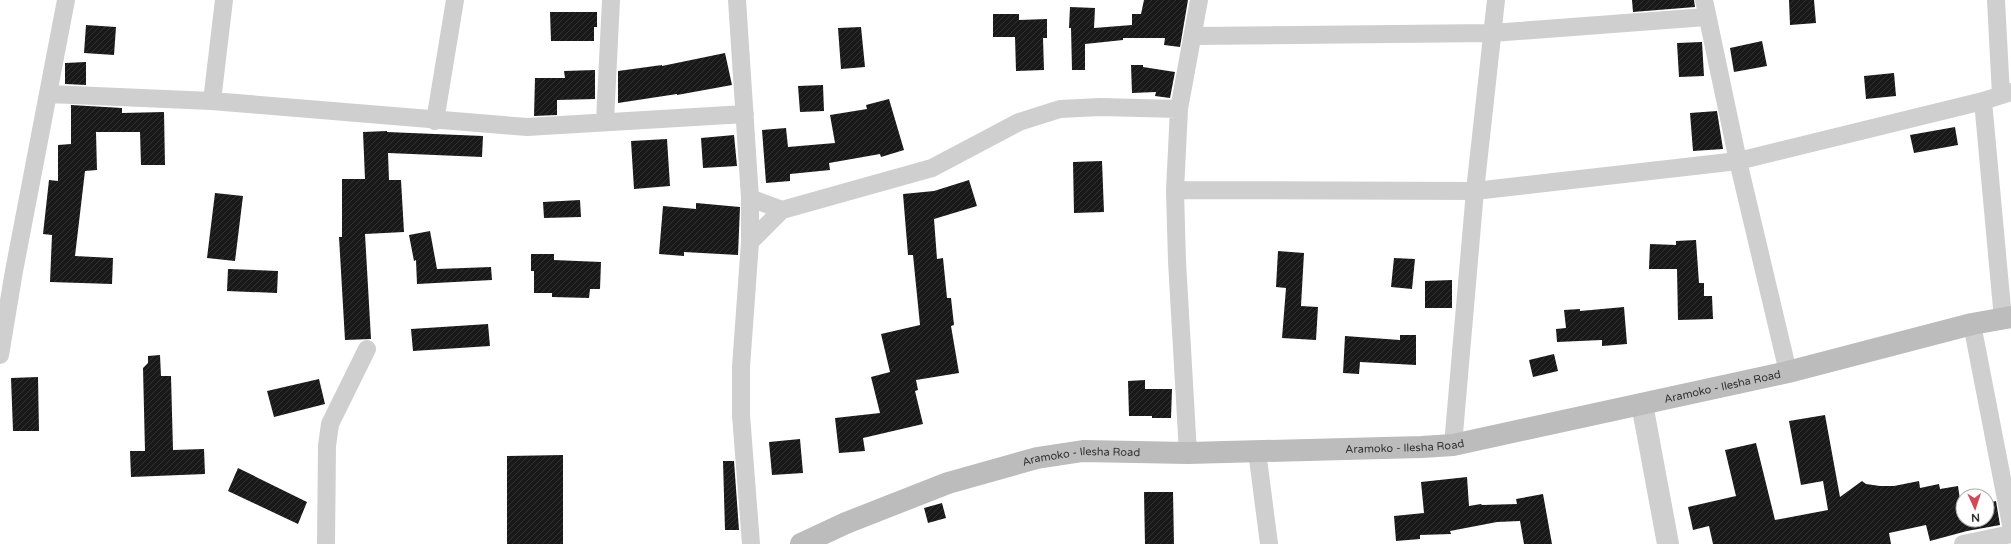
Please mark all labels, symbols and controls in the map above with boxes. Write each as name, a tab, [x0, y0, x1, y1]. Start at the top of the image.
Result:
street label: Aramoko - Ilesha Road	[1663, 367, 1782, 405]
street label: Aramoko - Ilesha Road	[1345, 436, 1465, 455]
street label: Aramoko - Ilesha Road	[1021, 444, 1140, 468]
north arrow	[1955, 488, 1995, 528]
text: N	[1971, 511, 1980, 524]

